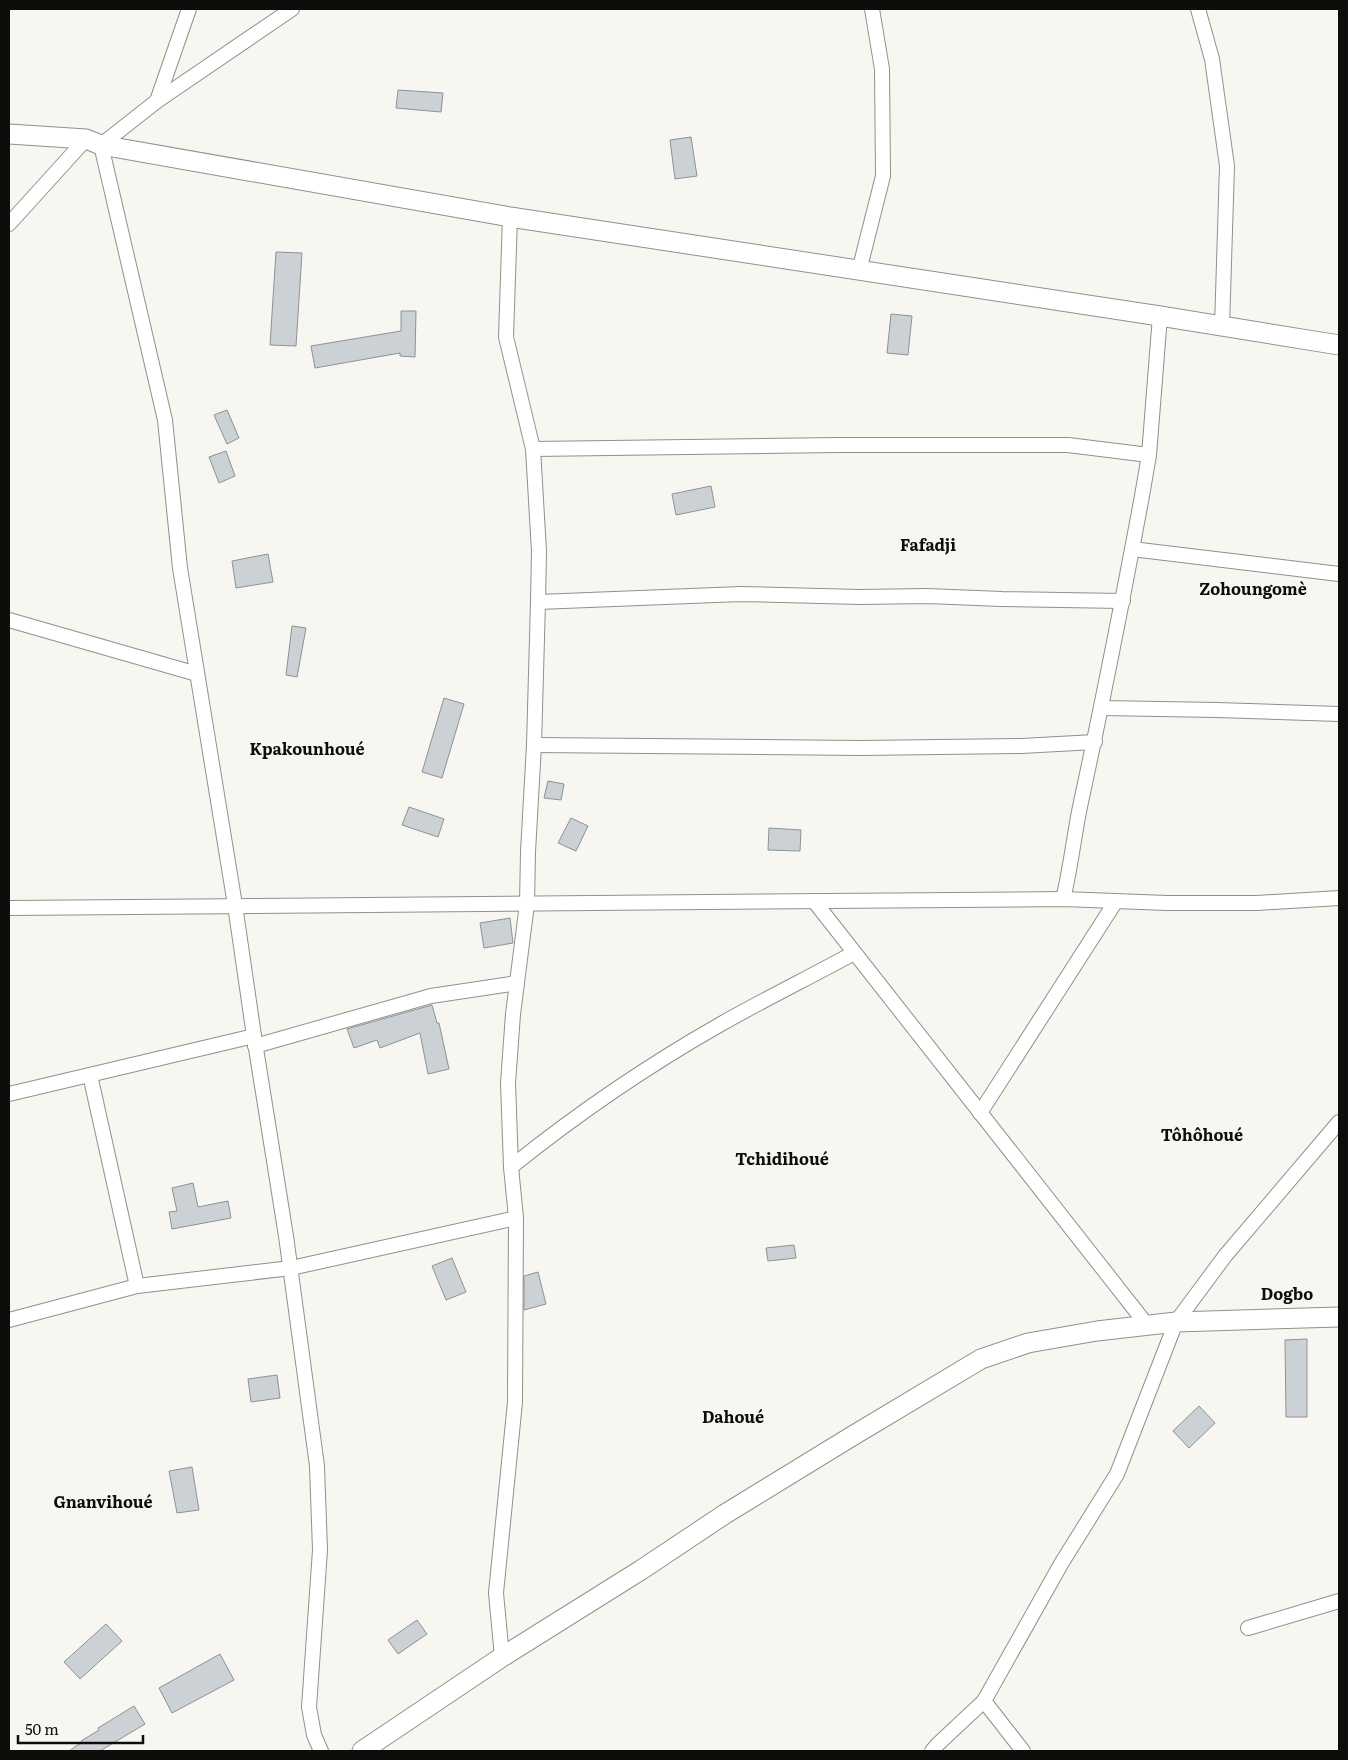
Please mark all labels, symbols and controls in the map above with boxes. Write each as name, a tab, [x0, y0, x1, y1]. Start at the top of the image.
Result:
district label: Fafadji	[900, 532, 956, 556]
district label: Zohoungomè	[1199, 576, 1307, 600]
district label: Kpakounhoué	[249, 736, 365, 760]
district label: Tôhôhoué	[1161, 1122, 1243, 1146]
district label: Tchidihoué	[735, 1146, 829, 1170]
district label: Dogbo	[1261, 1281, 1313, 1305]
district label: Dahoué	[702, 1404, 764, 1428]
district label: Gnanvihoué	[53, 1489, 153, 1513]
scale bar	[18, 1712, 142, 1744]
text: 50 m	[25, 1717, 59, 1740]

